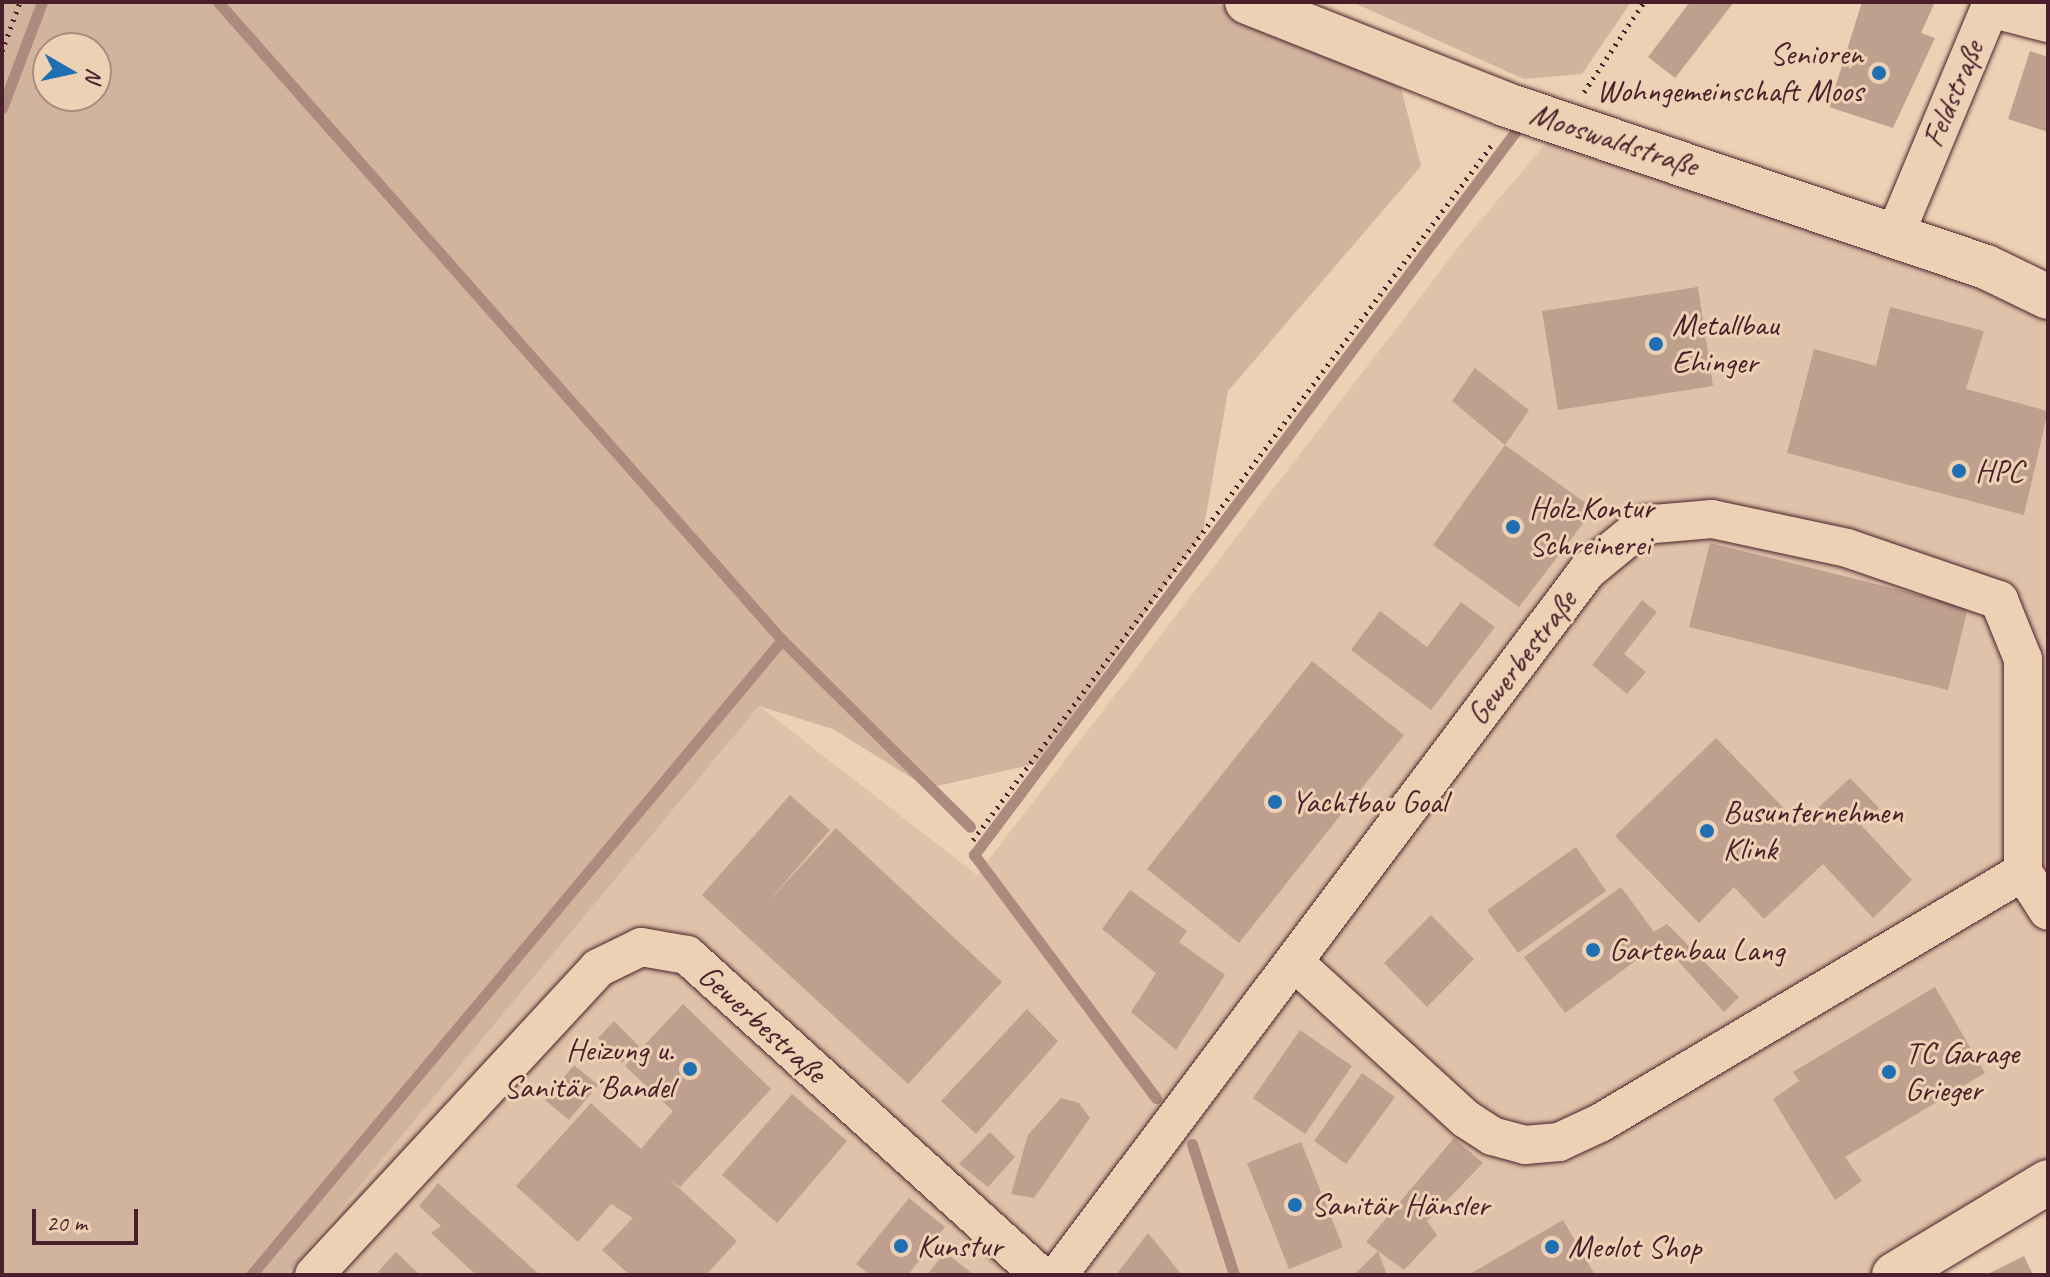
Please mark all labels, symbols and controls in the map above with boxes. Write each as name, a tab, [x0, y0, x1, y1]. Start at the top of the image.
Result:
north arrow	[32, 32, 112, 112]
street label: Feldstraße	[1913, 35, 1993, 153]
place label: Senioren Wohngemeinschaft Moos	[1596, 36, 1863, 111]
marker: Senioren Wohngemeinschaft Moos	[1870, 64, 1888, 82]
text: N	[79, 67, 109, 84]
street label: Mooswaldstraße	[1525, 95, 1703, 185]
place label: Metallbau Ehinger	[1672, 307, 1779, 382]
marker: Metallbau Ehinger	[1647, 335, 1665, 353]
place label: HPC	[1975, 452, 2024, 490]
marker: HPC	[1950, 462, 1968, 480]
place label: Holz.Kontur Schreinerei	[1529, 490, 1654, 565]
marker: Holz.Kontur Schreinerei	[1504, 518, 1522, 536]
street label: Gewerbestraße	[1459, 583, 1585, 733]
place label: Yachtbau Goal	[1291, 783, 1447, 821]
marker: Yachtbau Goal	[1266, 793, 1284, 811]
place label: Busunternehmen Klink	[1723, 794, 1903, 869]
marker: Busunternehmen Klink	[1698, 822, 1716, 840]
place label: Gartenbau Lang	[1609, 931, 1785, 969]
marker: Gartenbau Lang	[1584, 941, 1602, 959]
street label: Gewerbestraße	[690, 957, 834, 1091]
place label: Heizung u. Sanitär´Bandel	[504, 1032, 674, 1107]
place label: TC Garage Grieger	[1905, 1035, 2019, 1110]
marker: Heizung u. Sanitär´Bandel	[681, 1060, 699, 1078]
marker: TC Garage Grieger	[1880, 1063, 1898, 1081]
place label: Sanitär Hänsler	[1311, 1186, 1489, 1224]
scale bar	[36, 1193, 142, 1243]
marker: Sanitär Hänsler	[1286, 1196, 1304, 1214]
text: 20 m	[46, 1208, 87, 1238]
place label: Kunstur	[917, 1227, 1002, 1265]
place label: Meolot Shop	[1568, 1228, 1702, 1266]
marker: Kunstur	[892, 1237, 910, 1255]
marker: Meolot Shop	[1543, 1238, 1561, 1256]

